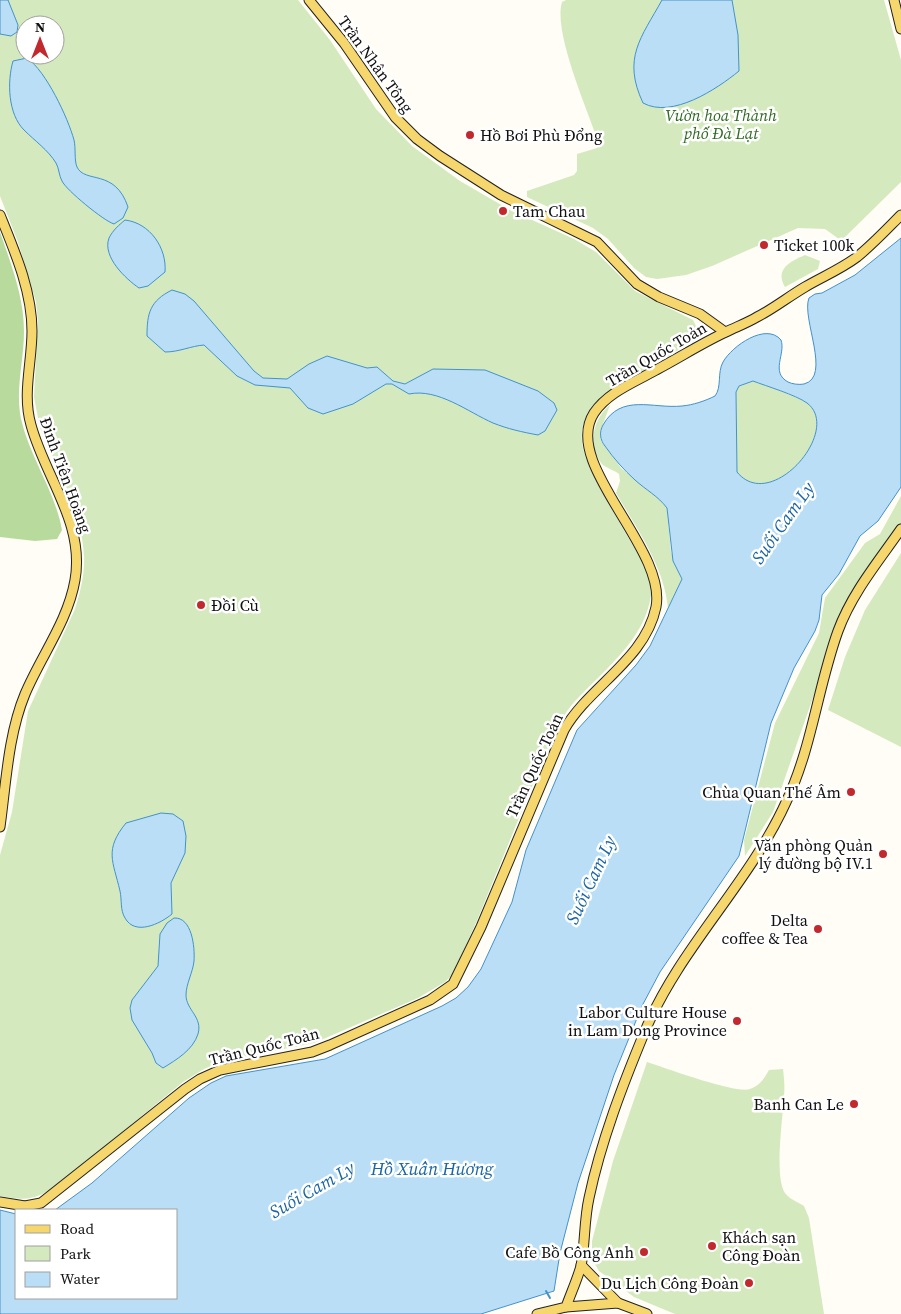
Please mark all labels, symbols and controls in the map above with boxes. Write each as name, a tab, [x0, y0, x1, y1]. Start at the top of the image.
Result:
street label: Trần Nhân Tông	[333, 11, 419, 117]
north arrow	[15, 15, 65, 65]
text: N	[35, 17, 45, 37]
park label: Vườn hoa Thành phố Đà Lạt	[665, 104, 777, 144]
place label: Hồ Bơi Phù Đổng	[480, 124, 602, 146]
marker: Hồ Bơi Phù Đổng	[464, 129, 476, 141]
place label: Tam Chau	[513, 200, 585, 222]
marker: Tam Chau	[497, 205, 509, 217]
place label: Ticket 100k	[774, 234, 855, 256]
marker: Ticket 100k	[758, 239, 770, 251]
street label: Trần Quốc Toản	[602, 316, 711, 392]
street label: Đinh Tiên Hoàng	[35, 414, 97, 536]
water label: Suối Cam Ly	[745, 476, 820, 569]
place label: Đồi Cù	[211, 594, 259, 616]
marker: Đồi Cù	[195, 599, 207, 611]
street label: Trần Quốc Toản	[500, 709, 568, 821]
place label: Chùa Quan Thế Âm	[702, 781, 841, 803]
marker: Chùa Quan Thế Âm	[845, 786, 857, 798]
water label: Suối Cam Ly	[559, 831, 622, 928]
place label: Văn phòng Quản lý đường bộ IV.1	[754, 834, 873, 874]
marker: Văn phòng Quản lý đường bộ IV.1	[877, 848, 889, 860]
place label: Delta coffee & Tea	[721, 909, 809, 949]
marker: Delta coffee & Tea	[812, 923, 824, 935]
place label: Labor Culture House in Lam Dong Province	[568, 1001, 727, 1041]
marker: Labor Culture House in Lam Dong Province	[731, 1015, 743, 1027]
street label: Trần Quốc Toản	[207, 1022, 322, 1070]
place label: Banh Can Le	[754, 1093, 844, 1115]
marker: Banh Can Le	[848, 1098, 860, 1110]
water label: Suối Cam Ly	[265, 1155, 359, 1224]
water label: Hồ Xuân Hương	[370, 1156, 495, 1181]
legend	[15, 1209, 178, 1299]
text: Road	[60, 1218, 94, 1239]
place label: Khách sạn Công Đoàn	[722, 1226, 801, 1266]
marker: Khách sạn Công Đoàn	[706, 1240, 718, 1252]
place label: Cafe Bồ Công Anh	[505, 1241, 634, 1263]
text: Park	[60, 1243, 92, 1264]
marker: Cafe Bồ Công Anh	[638, 1246, 650, 1258]
text: Water	[60, 1268, 101, 1289]
place label: Du Lịch Công Đoàn	[601, 1272, 739, 1294]
marker: Du Lịch Công Đoàn	[743, 1277, 755, 1289]

